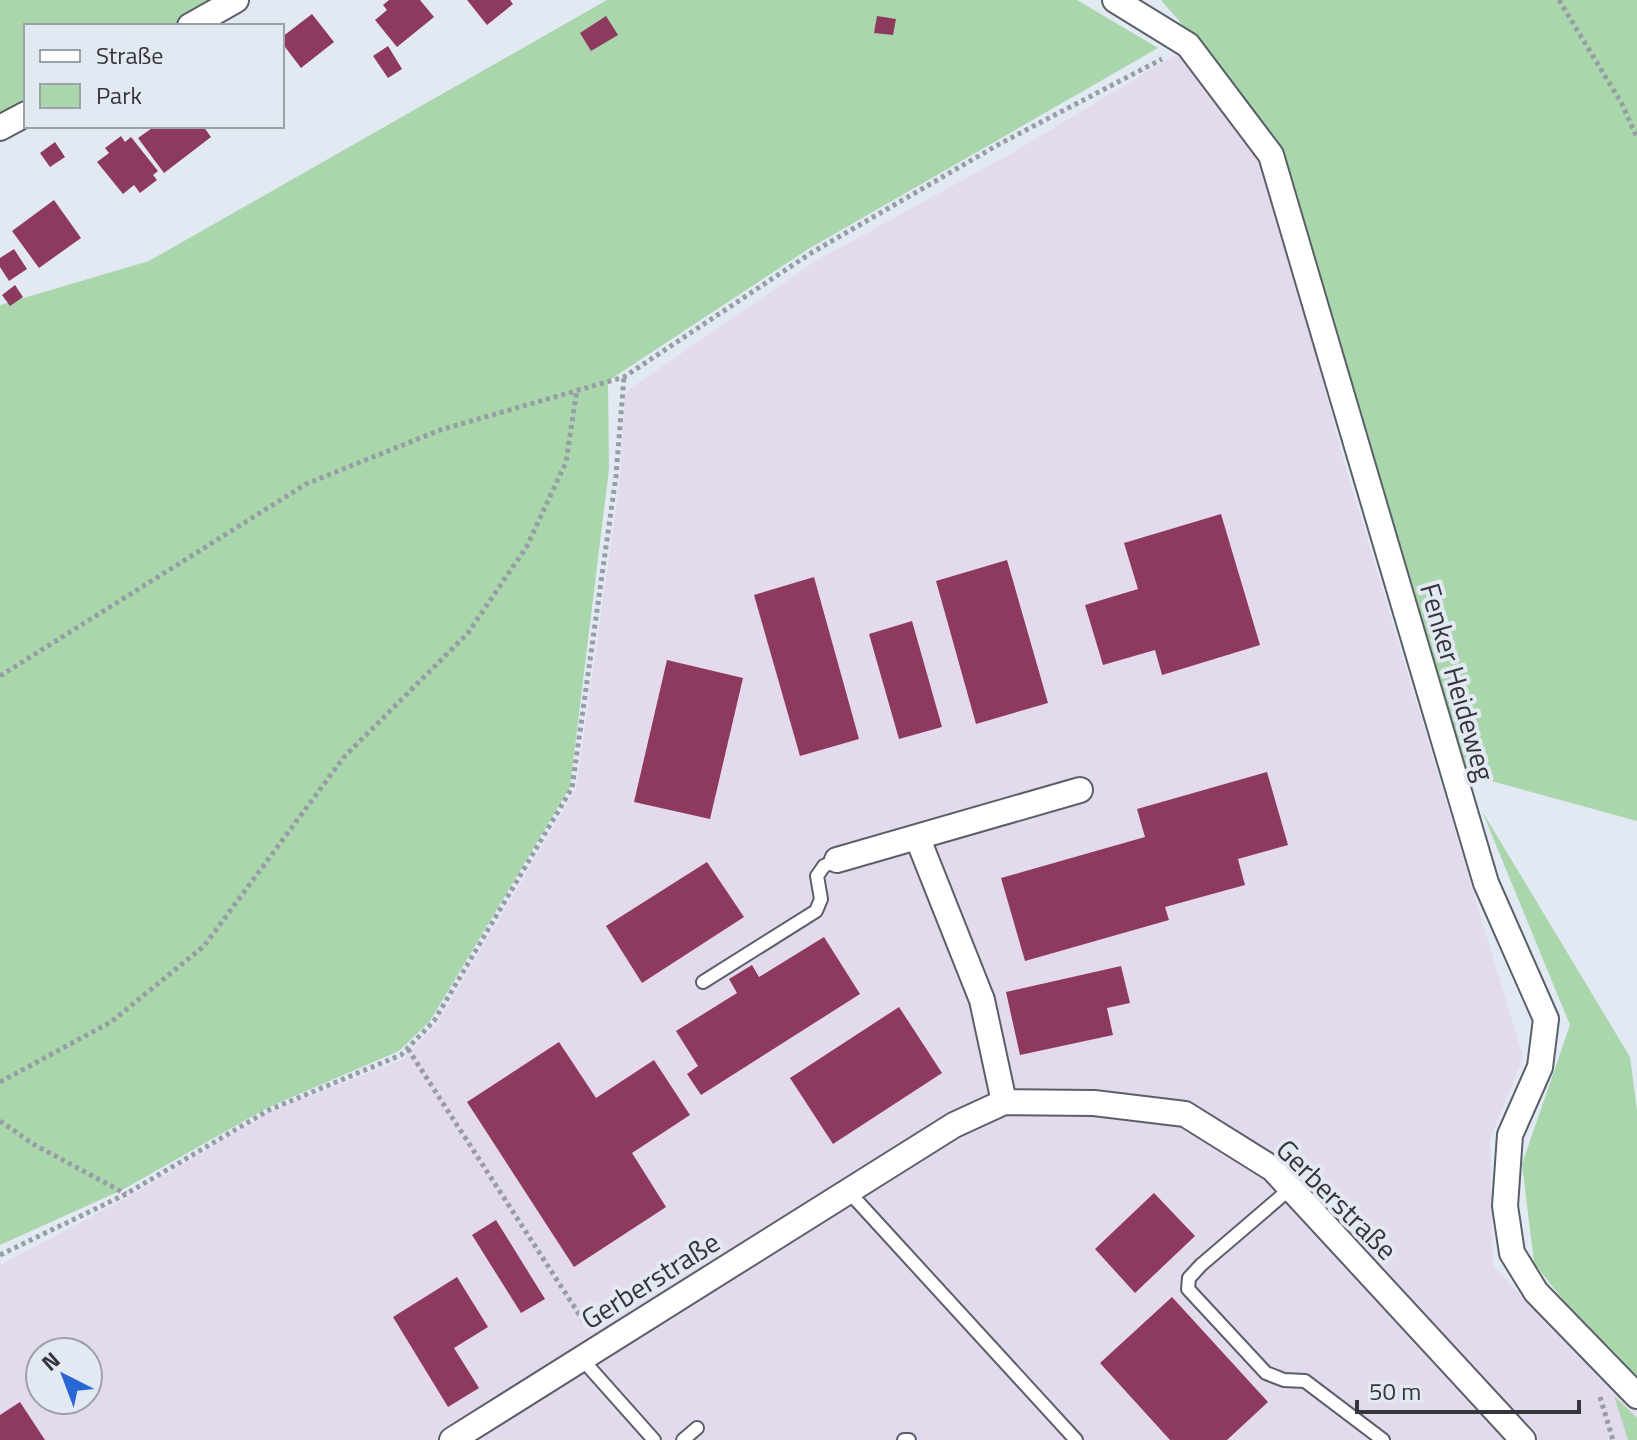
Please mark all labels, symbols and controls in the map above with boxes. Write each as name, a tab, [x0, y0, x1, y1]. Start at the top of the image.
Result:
legend	[24, 24, 284, 128]
text: Straße	[96, 37, 163, 73]
text: Park	[96, 77, 142, 113]
street label: Fenker Heideweg	[1409, 578, 1507, 786]
street label: Gerberstraße	[1266, 1128, 1408, 1270]
street label: Gerberstraße	[572, 1220, 728, 1340]
north arrow	[24, 1336, 104, 1416]
text: N	[34, 1343, 68, 1379]
scale bar	[1357, 1364, 1579, 1414]
text: 50 m	[1369, 1373, 1421, 1409]

